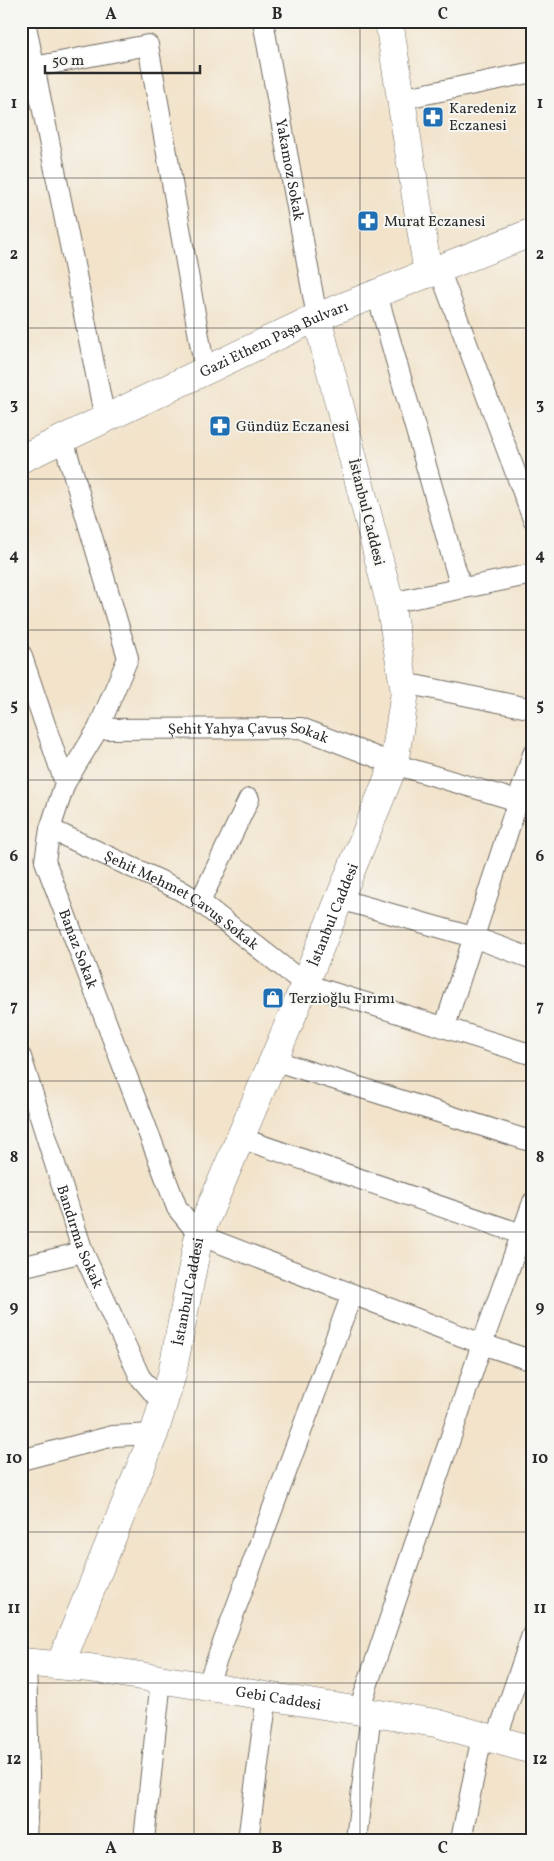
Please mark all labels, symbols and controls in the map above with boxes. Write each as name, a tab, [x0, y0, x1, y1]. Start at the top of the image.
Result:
text: A	[105, 4, 117, 26]
text: B	[272, 4, 283, 26]
text: C	[438, 4, 448, 26]
scale bar	[45, 42, 200, 74]
text: 50 m	[52, 51, 84, 72]
text: 1	[11, 93, 17, 115]
text: 1	[537, 93, 543, 115]
place label: Karedeniz Eczanesi	[449, 99, 517, 137]
pharmacy icon: Karedeniz Eczanesi	[421, 105, 445, 129]
street label: Yakamoz Sokak	[269, 117, 308, 223]
pharmacy icon: Murat Eczanesi	[356, 209, 380, 233]
place label: Murat Eczanesi	[384, 212, 486, 233]
text: 2	[10, 244, 18, 266]
text: 2	[536, 244, 544, 266]
street label: Gazi Ethem Paşa Bulvarı	[197, 297, 352, 384]
text: 3	[10, 394, 18, 416]
text: 3	[536, 394, 544, 416]
pharmacy icon: Gündüz Eczanesi	[208, 414, 232, 438]
place label: Gündüz Eczanesi	[236, 417, 350, 438]
street label: İstanbul Caddesi	[342, 457, 389, 568]
text: 4	[9, 545, 19, 567]
text: 4	[535, 545, 545, 567]
text: 5	[10, 695, 18, 717]
text: 5	[536, 695, 544, 717]
street label: Şehit Yahya Çavuş Sokak	[168, 719, 331, 750]
text: 6	[10, 846, 19, 868]
text: 6	[536, 846, 545, 868]
street label: Şehit Mehmet Çavuş Sokak	[100, 847, 262, 956]
street label: İstanbul Caddesi	[304, 860, 365, 970]
street label: Banaz Sokak	[52, 906, 102, 992]
shop icon: Terzioğlu Fırımı	[261, 986, 285, 1010]
place label: Terzioğlu Fırımı	[289, 989, 395, 1010]
text: 7	[10, 996, 18, 1018]
text: 7	[536, 996, 544, 1018]
text: 8	[10, 1147, 18, 1169]
text: 8	[536, 1147, 544, 1169]
street label: Bandırma Sokak	[50, 1183, 107, 1292]
street label: İstanbul Caddesi	[169, 1236, 210, 1348]
text: 9	[10, 1297, 19, 1319]
text: 9	[536, 1297, 545, 1319]
text: 10	[6, 1448, 22, 1470]
text: 10	[532, 1448, 548, 1470]
text: 11	[8, 1598, 20, 1620]
text: 11	[534, 1598, 546, 1620]
street label: Gebi Caddesi	[234, 1682, 322, 1717]
text: 12	[7, 1749, 21, 1771]
text: 12	[533, 1749, 547, 1771]
text: A	[105, 1838, 117, 1860]
text: B	[272, 1838, 283, 1860]
text: C	[438, 1838, 448, 1860]

